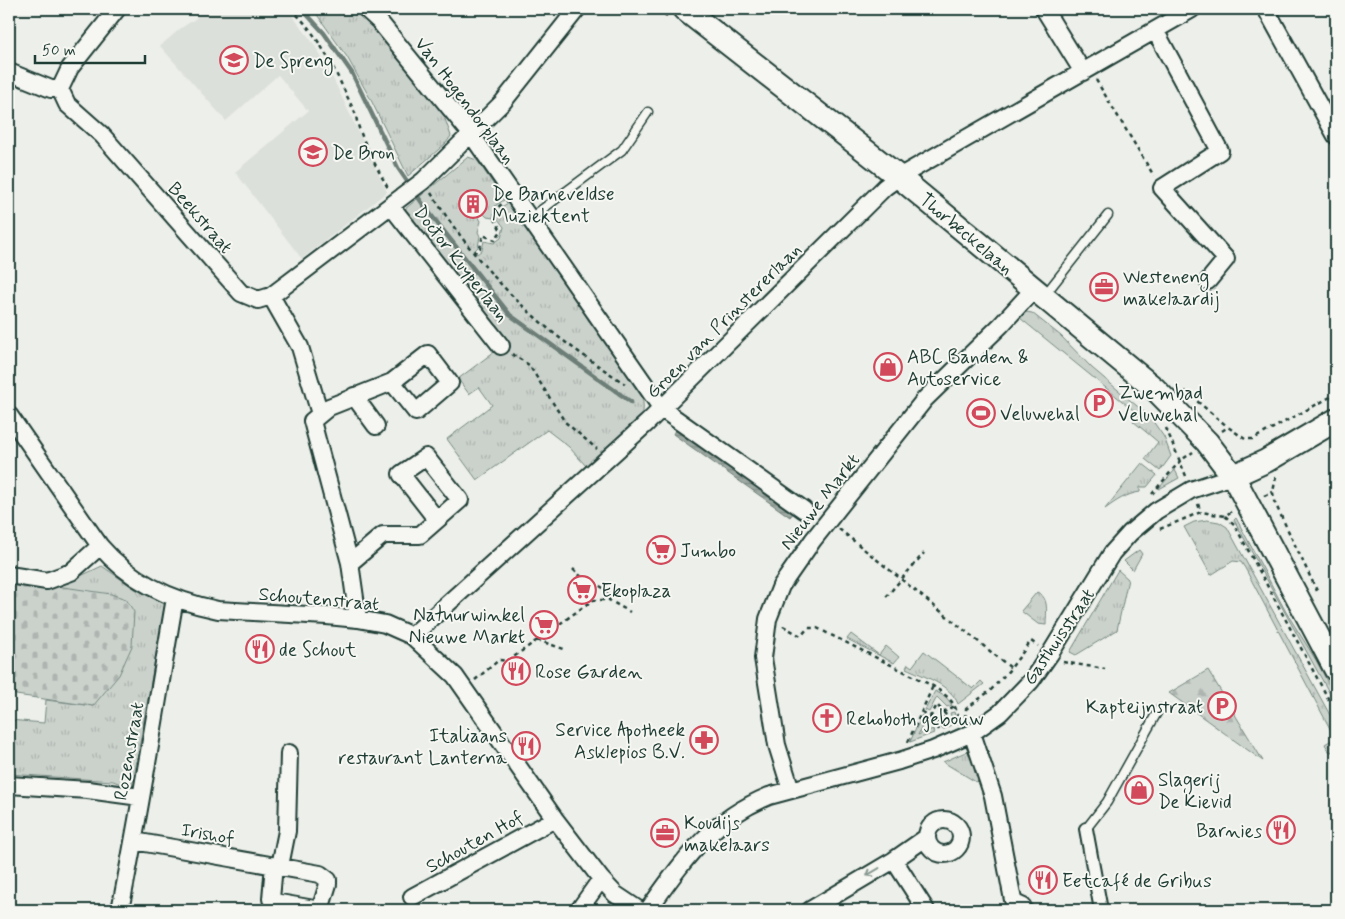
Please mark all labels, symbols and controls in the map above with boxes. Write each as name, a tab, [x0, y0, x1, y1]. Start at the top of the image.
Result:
scale bar	[35, 32, 145, 64]
street label: Van Hogendorplaan	[408, 32, 521, 170]
text: 50 m	[42, 41, 76, 61]
school or university icon: De Spreng	[219, 45, 249, 75]
place label: De Spreng	[253, 49, 334, 76]
school or university icon: De Bron	[298, 137, 328, 167]
place label: De Bron	[332, 141, 395, 166]
street label: Beekstraat	[162, 177, 238, 259]
place label: De Barneveldse Muziektent	[492, 182, 615, 229]
street label: Thorbeckelaan	[914, 187, 1018, 281]
building icon: De Barneveldse Muziektent	[458, 189, 488, 219]
street label: Doctor Kuyperlaan	[407, 200, 514, 327]
street label: Groen van Prinstererlaan	[641, 238, 807, 404]
place label: Westeneng makelaardij	[1123, 265, 1219, 313]
office icon: Westeneng makelaardij	[1089, 272, 1119, 302]
place label: ABC Banden & Autoservice	[907, 345, 1029, 392]
shop icon: ABC Banden & Autoservice	[873, 352, 903, 382]
place label: Zwembad Veluwehal	[1118, 381, 1203, 428]
parking icon: Zwembad Veluwehal	[1084, 388, 1114, 418]
sports icon: Veluwehal	[966, 398, 996, 428]
place label: Veluwehal	[1000, 402, 1080, 427]
street label: Nieuwe Markt	[775, 448, 866, 555]
supermarket icon: Jumbo	[646, 535, 676, 565]
place label: Jumbo	[680, 539, 736, 564]
supermarket icon: Ekoplaza	[567, 575, 597, 605]
place label: Ekoplaza	[601, 579, 671, 604]
street label: Schoutenstraat	[258, 582, 380, 617]
street label: Gasthuisstraat	[1018, 584, 1101, 690]
place label: Natuurwinkel Nieuwe Markt	[409, 603, 525, 650]
supermarket icon: Natuurwinkel Nieuwe Markt	[529, 610, 559, 640]
restaurant icon: de Schout	[245, 634, 275, 664]
place label: de Schout	[279, 638, 356, 663]
restaurant icon: Rose Garden	[501, 656, 531, 686]
place label: Rose Garden	[535, 660, 642, 685]
parking icon: Kapteijnstraat	[1207, 691, 1237, 721]
place label: Kapteijnstraat	[1086, 695, 1203, 720]
street label: Rozenstraat	[109, 700, 150, 802]
church icon: Rehoboth gebouw	[812, 703, 842, 733]
place label: Rehoboth gebouw	[846, 707, 984, 733]
place label: Service Apotheek Asklepios B.V.	[555, 718, 685, 765]
place label: Italiaans restaurant Lanterna	[339, 724, 508, 771]
pharmacy icon: Service Apotheek Asklepios B.V.	[689, 725, 719, 755]
restaurant icon: Italiaans restaurant Lanterna	[511, 731, 541, 761]
place label: Slagerij De Kievid	[1158, 768, 1232, 815]
shop icon: Slagerij De Kievid	[1124, 775, 1154, 805]
street label: Schouten Hof	[421, 805, 528, 879]
place label: Koudijs makelaars	[684, 811, 770, 858]
restaurant icon: Barnies	[1266, 815, 1296, 845]
street label: Irishof	[179, 817, 237, 851]
office icon: Koudijs makelaars	[650, 818, 680, 848]
place label: Barnies	[1196, 819, 1263, 844]
restaurant icon: Eetcafé de Gribus	[1028, 865, 1058, 895]
one-way arrow	[866, 868, 880, 878]
place label: Eetcafé de Gribus	[1062, 869, 1212, 894]

